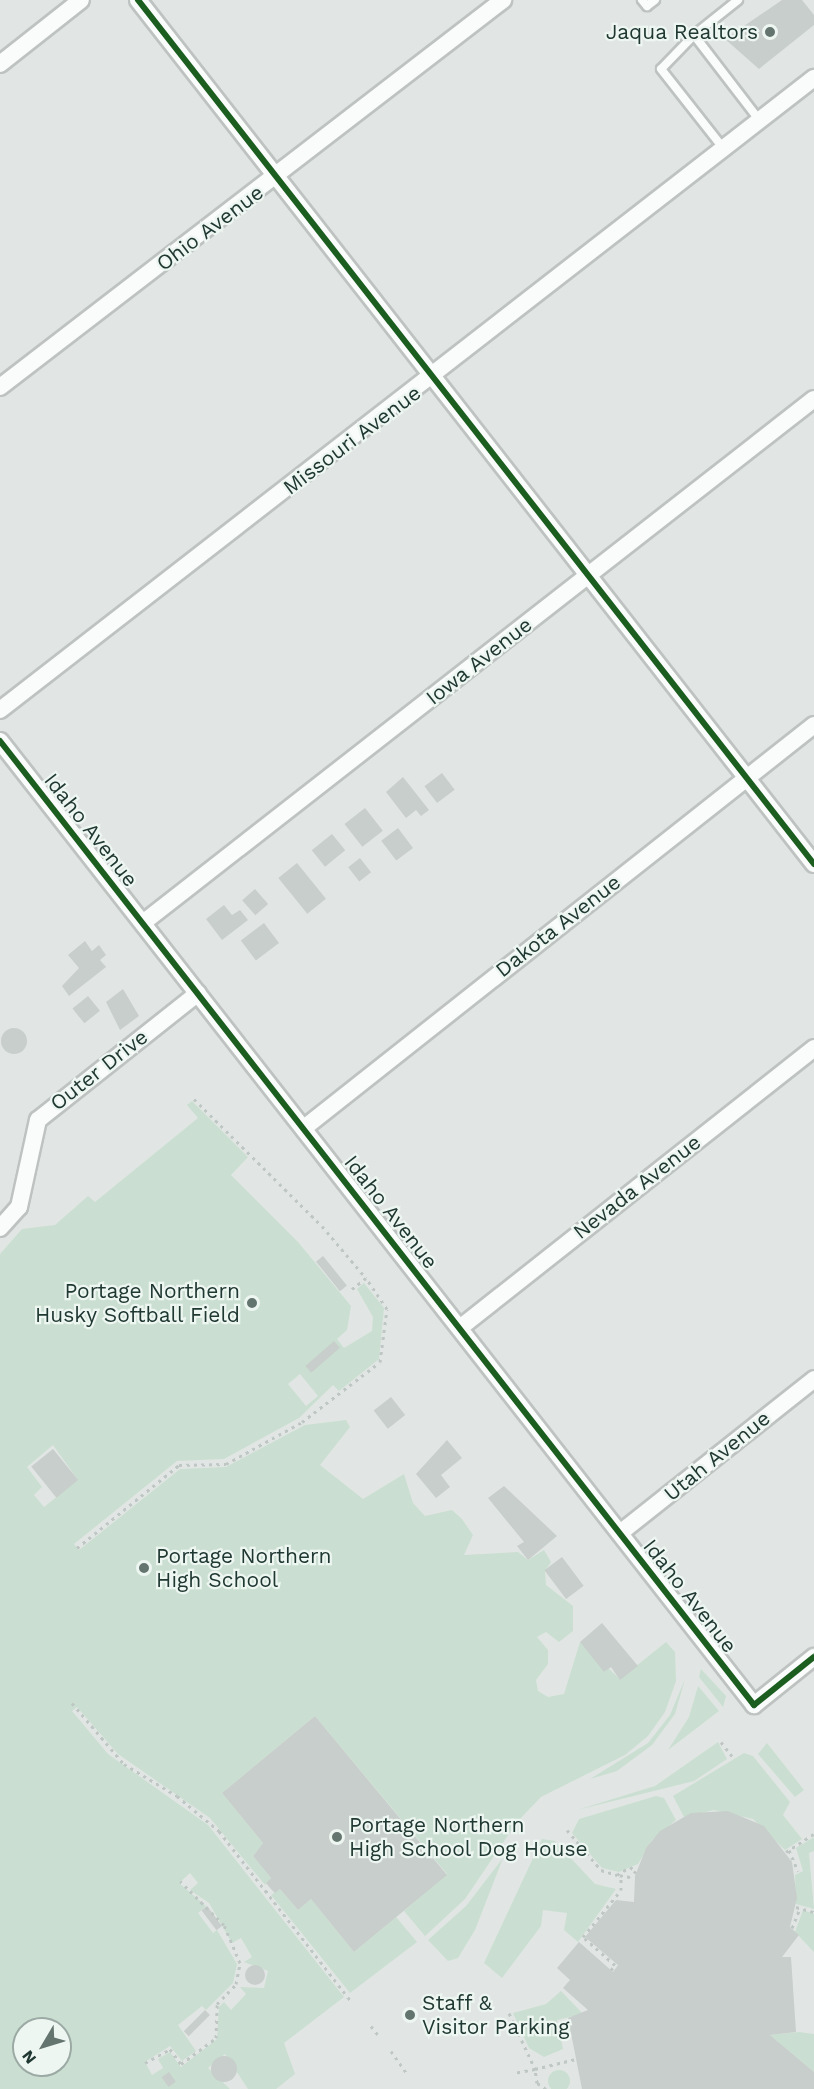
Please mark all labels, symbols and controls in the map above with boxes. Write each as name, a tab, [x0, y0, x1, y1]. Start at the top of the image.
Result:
place label: Jaqua Realtors	[605, 19, 758, 45]
marker: Jaqua Realtors	[763, 25, 777, 39]
street label: Ohio Avenue	[151, 179, 269, 277]
street label: Missouri Avenue	[278, 380, 426, 500]
street label: Iowa Avenue	[420, 611, 538, 711]
street label: Idaho Avenue	[39, 768, 143, 892]
street label: Dakota Avenue	[490, 869, 626, 983]
street label: Outer Drive	[45, 1024, 153, 1116]
street label: Nevada Avenue	[568, 1129, 706, 1245]
street label: Idaho Avenue	[339, 1150, 443, 1274]
place label: Portage Northern Husky Softball Field	[34, 1278, 240, 1328]
marker: Portage Northern Husky Softball Field	[245, 1296, 259, 1310]
street label: Utah Avenue	[659, 1405, 775, 1507]
street label: Idaho Avenue	[638, 1534, 742, 1658]
place label: Portage Northern High School	[156, 1543, 332, 1593]
marker: Portage Northern High School	[137, 1561, 151, 1575]
place label: Portage Northern High School Dog House	[349, 1812, 588, 1862]
marker: Portage Northern High School Dog House	[330, 1830, 344, 1844]
place label: Staff & Visitor Parking	[422, 1990, 570, 2040]
marker: Staff & Visitor Parking	[403, 2008, 417, 2022]
north arrow	[12, 2017, 72, 2077]
text: N	[18, 2047, 40, 2068]

